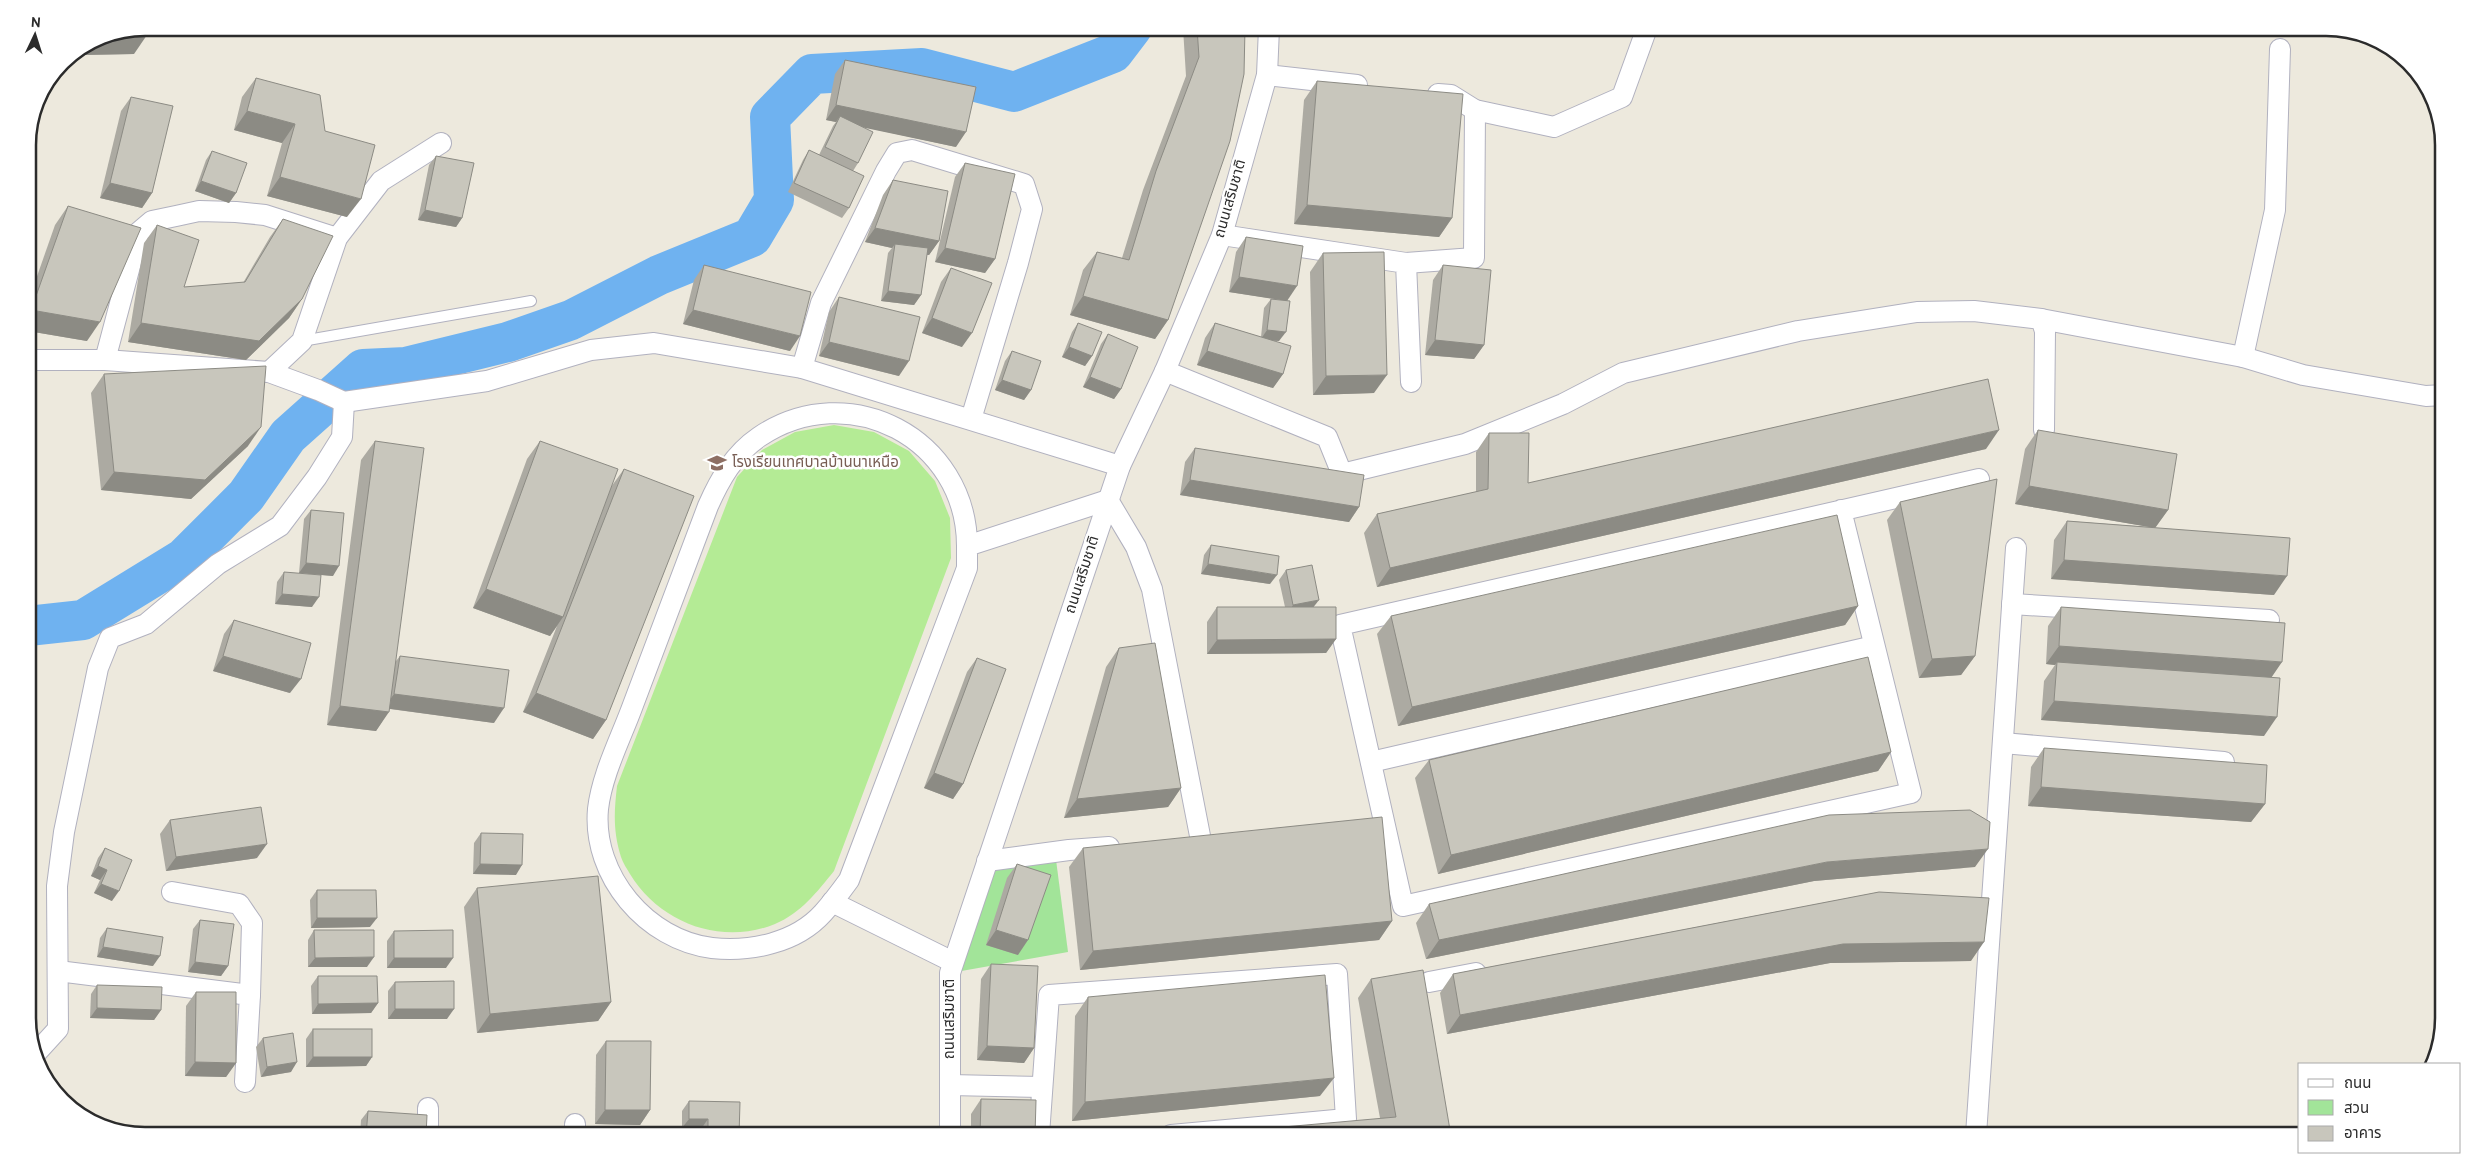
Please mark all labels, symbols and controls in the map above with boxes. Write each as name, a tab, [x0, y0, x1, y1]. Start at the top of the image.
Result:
north arrow	[10, 10, 60, 60]
text: N	[30, 15, 41, 32]
street label: ถนนเสริมชาติ	[1211, 158, 1251, 240]
school or university icon: โรงเรียนเทศบาลบ้านนาเหนือ	[706, 452, 728, 474]
place label: โรงเรียนเทศบาลบ้านนาเหนือ	[732, 454, 899, 473]
street label: ถนนเสริมชาติ	[1061, 534, 1105, 616]
street label: ถนนเสริมชาติ	[941, 979, 960, 1059]
legend	[2298, 1063, 2461, 1153]
text: ถนน	[2344, 1075, 2371, 1094]
text: สวน	[2344, 1100, 2369, 1119]
text: อาคาร	[2344, 1125, 2381, 1144]

